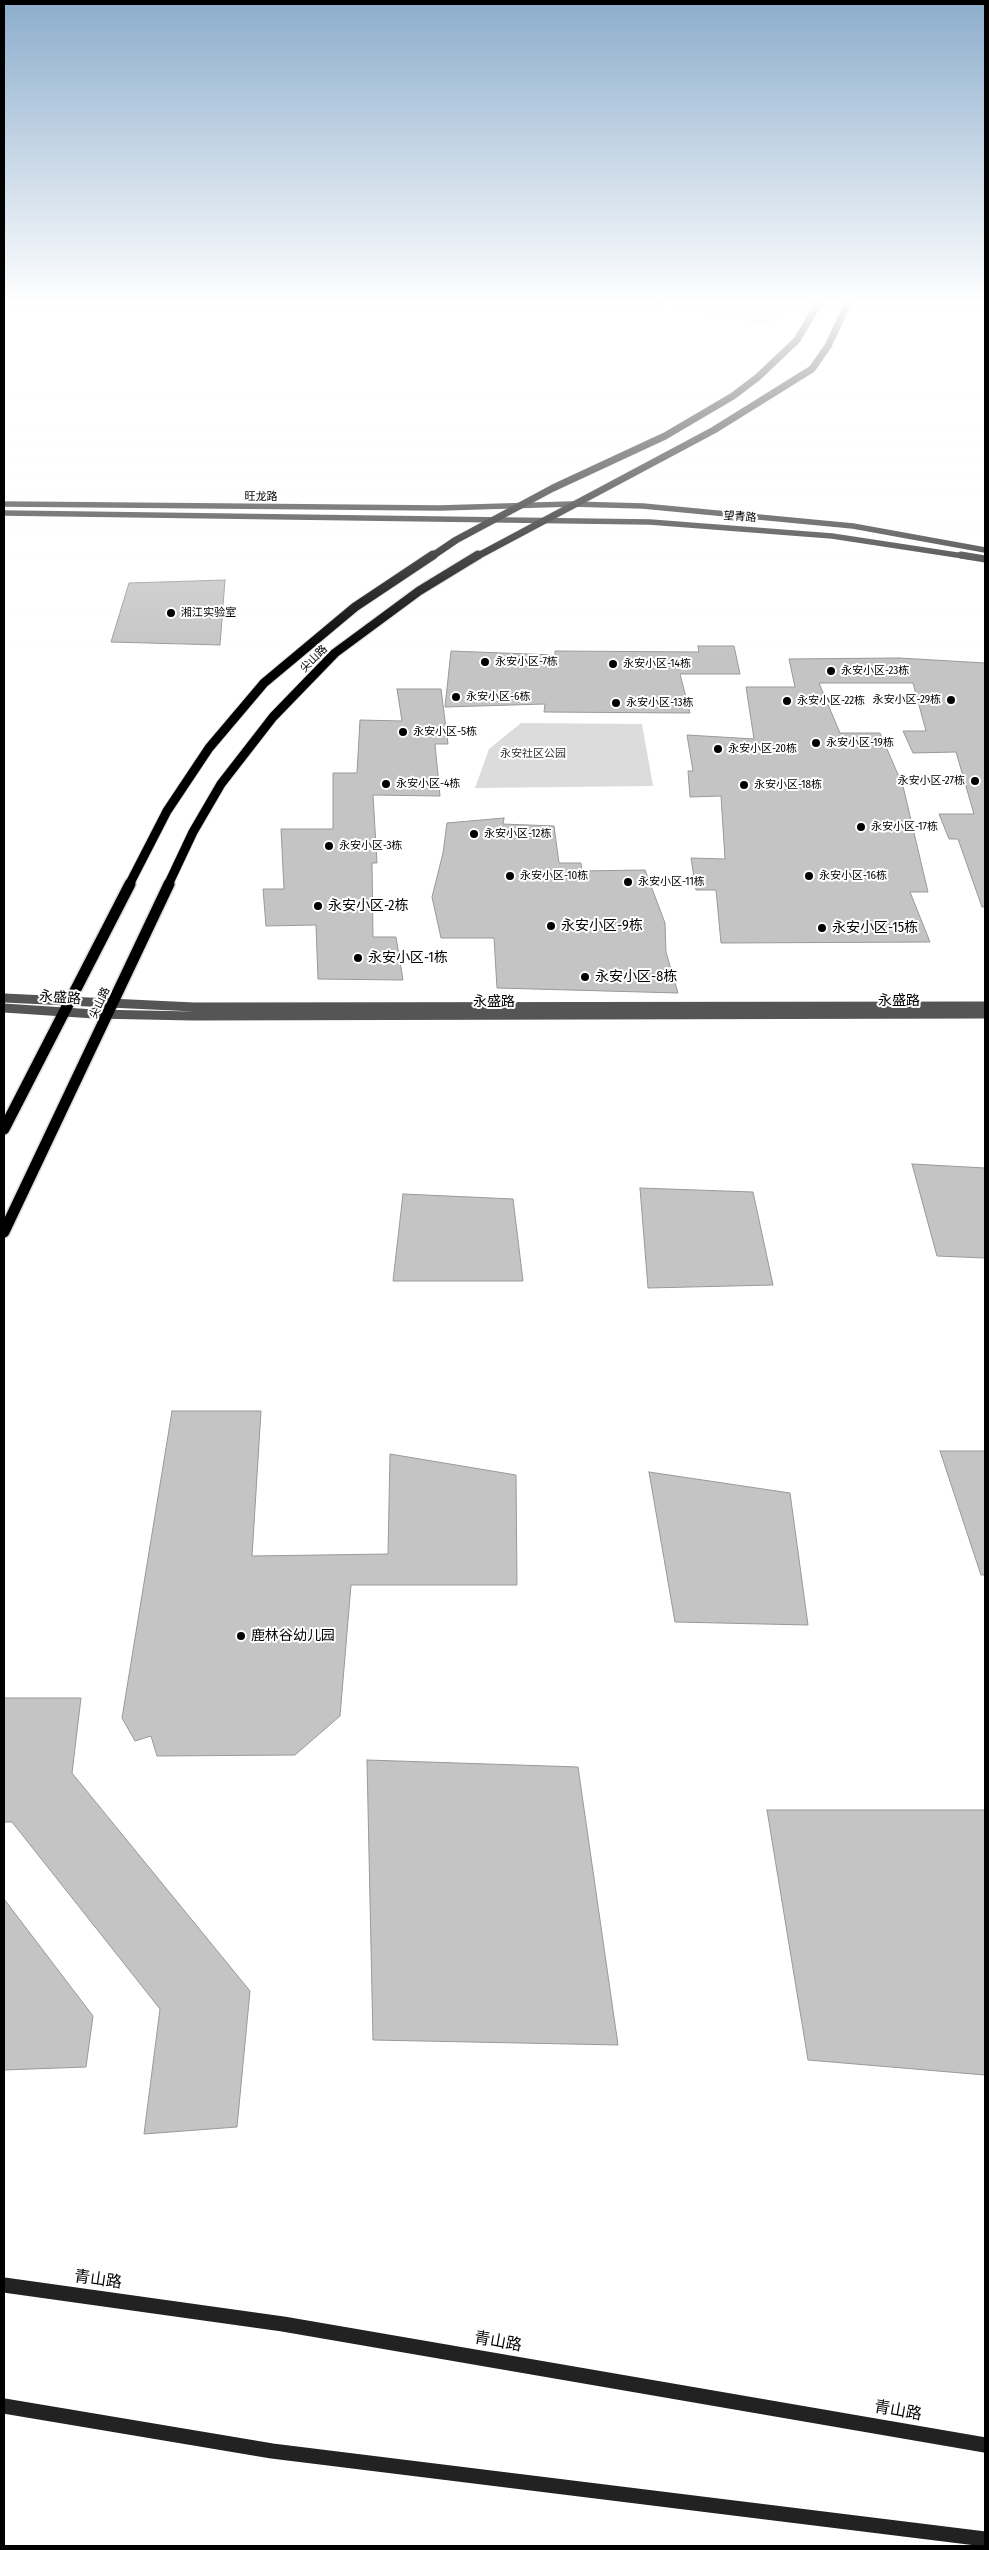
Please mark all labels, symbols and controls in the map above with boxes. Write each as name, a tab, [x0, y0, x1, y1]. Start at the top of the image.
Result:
street label: 旺龙路	[245, 490, 277, 504]
street label: 望青路	[723, 509, 757, 525]
place label: 湘江实验室	[181, 606, 236, 620]
marker: 湘江实验室	[165, 607, 177, 619]
street label: 尖山路	[298, 643, 330, 675]
place label: 永安小区-7栋	[495, 655, 558, 669]
marker: 永安小区-7栋	[479, 656, 491, 668]
place label: 永安小区-14栋	[623, 657, 691, 671]
marker: 永安小区-14栋	[607, 658, 619, 670]
place label: 永安小区-23栋	[841, 664, 909, 678]
marker: 永安小区-23栋	[825, 665, 837, 677]
place label: 永安小区-6栋	[466, 690, 531, 704]
marker: 永安小区-6栋	[450, 691, 462, 703]
place label: 永安小区-29栋	[873, 693, 941, 707]
place label: 永安小区-22栋	[797, 694, 865, 708]
marker: 永安小区-29栋	[945, 694, 957, 706]
marker: 永安小区-22栋	[781, 695, 793, 707]
place label: 永安小区-13栋	[626, 696, 694, 710]
marker: 永安小区-13栋	[610, 697, 622, 709]
place label: 永安小区-5栋	[413, 725, 477, 739]
marker: 永安小区-5栋	[397, 726, 409, 738]
place label: 永安小区-19栋	[826, 736, 894, 750]
marker: 永安小区-19栋	[810, 737, 822, 749]
place label: 永安小区-20栋	[728, 742, 797, 756]
marker: 永安小区-20栋	[712, 743, 724, 755]
park label: 永安社区公园	[500, 747, 566, 761]
place label: 永安小区-27栋	[897, 774, 965, 788]
marker: 永安小区-27栋	[969, 775, 981, 787]
place label: 永安小区-4栋	[396, 777, 460, 791]
marker: 永安小区-4栋	[380, 778, 392, 790]
place label: 永安小区-18栋	[754, 778, 822, 792]
marker: 永安小区-18栋	[738, 779, 750, 791]
place label: 永安小区-17栋	[871, 820, 938, 834]
marker: 永安小区-17栋	[855, 821, 867, 833]
place label: 永安小区-12栋	[484, 827, 551, 841]
marker: 永安小区-12栋	[468, 828, 480, 840]
place label: 永安小区-3栋	[339, 839, 402, 853]
marker: 永安小区-3栋	[323, 840, 335, 852]
place label: 永安小区-10栋	[520, 869, 588, 883]
place label: 永安小区-16栋	[819, 869, 887, 883]
marker: 永安小区-10栋	[504, 870, 516, 882]
marker: 永安小区-16栋	[803, 870, 815, 882]
place label: 永安小区-11栋	[638, 875, 705, 889]
marker: 永安小区-11栋	[622, 876, 634, 888]
place label: 永安小区-2栋	[328, 898, 408, 914]
marker: 永安小区-2栋	[312, 900, 324, 912]
place label: 永安小区-9栋	[561, 918, 643, 934]
marker: 永安小区-9栋	[545, 920, 557, 932]
place label: 永安小区-15栋	[832, 920, 918, 936]
marker: 永安小区-15栋	[816, 922, 828, 934]
place label: 永安小区-1栋	[368, 950, 448, 966]
marker: 永安小区-1栋	[352, 952, 364, 964]
place label: 永安小区-8栋	[595, 969, 677, 985]
marker: 永安小区-8栋	[579, 971, 591, 983]
street label: 尖山路	[87, 985, 113, 1021]
street label: 永盛路	[38, 988, 82, 1008]
street label: 永盛路	[878, 993, 920, 1009]
street label: 永盛路	[473, 994, 515, 1010]
place label: 鹿林谷幼儿园	[251, 1628, 335, 1644]
marker: 鹿林谷幼儿园	[235, 1630, 247, 1642]
street label: 青山路	[73, 2267, 123, 2293]
street label: 青山路	[473, 2328, 523, 2356]
street label: 青山路	[873, 2397, 923, 2425]

